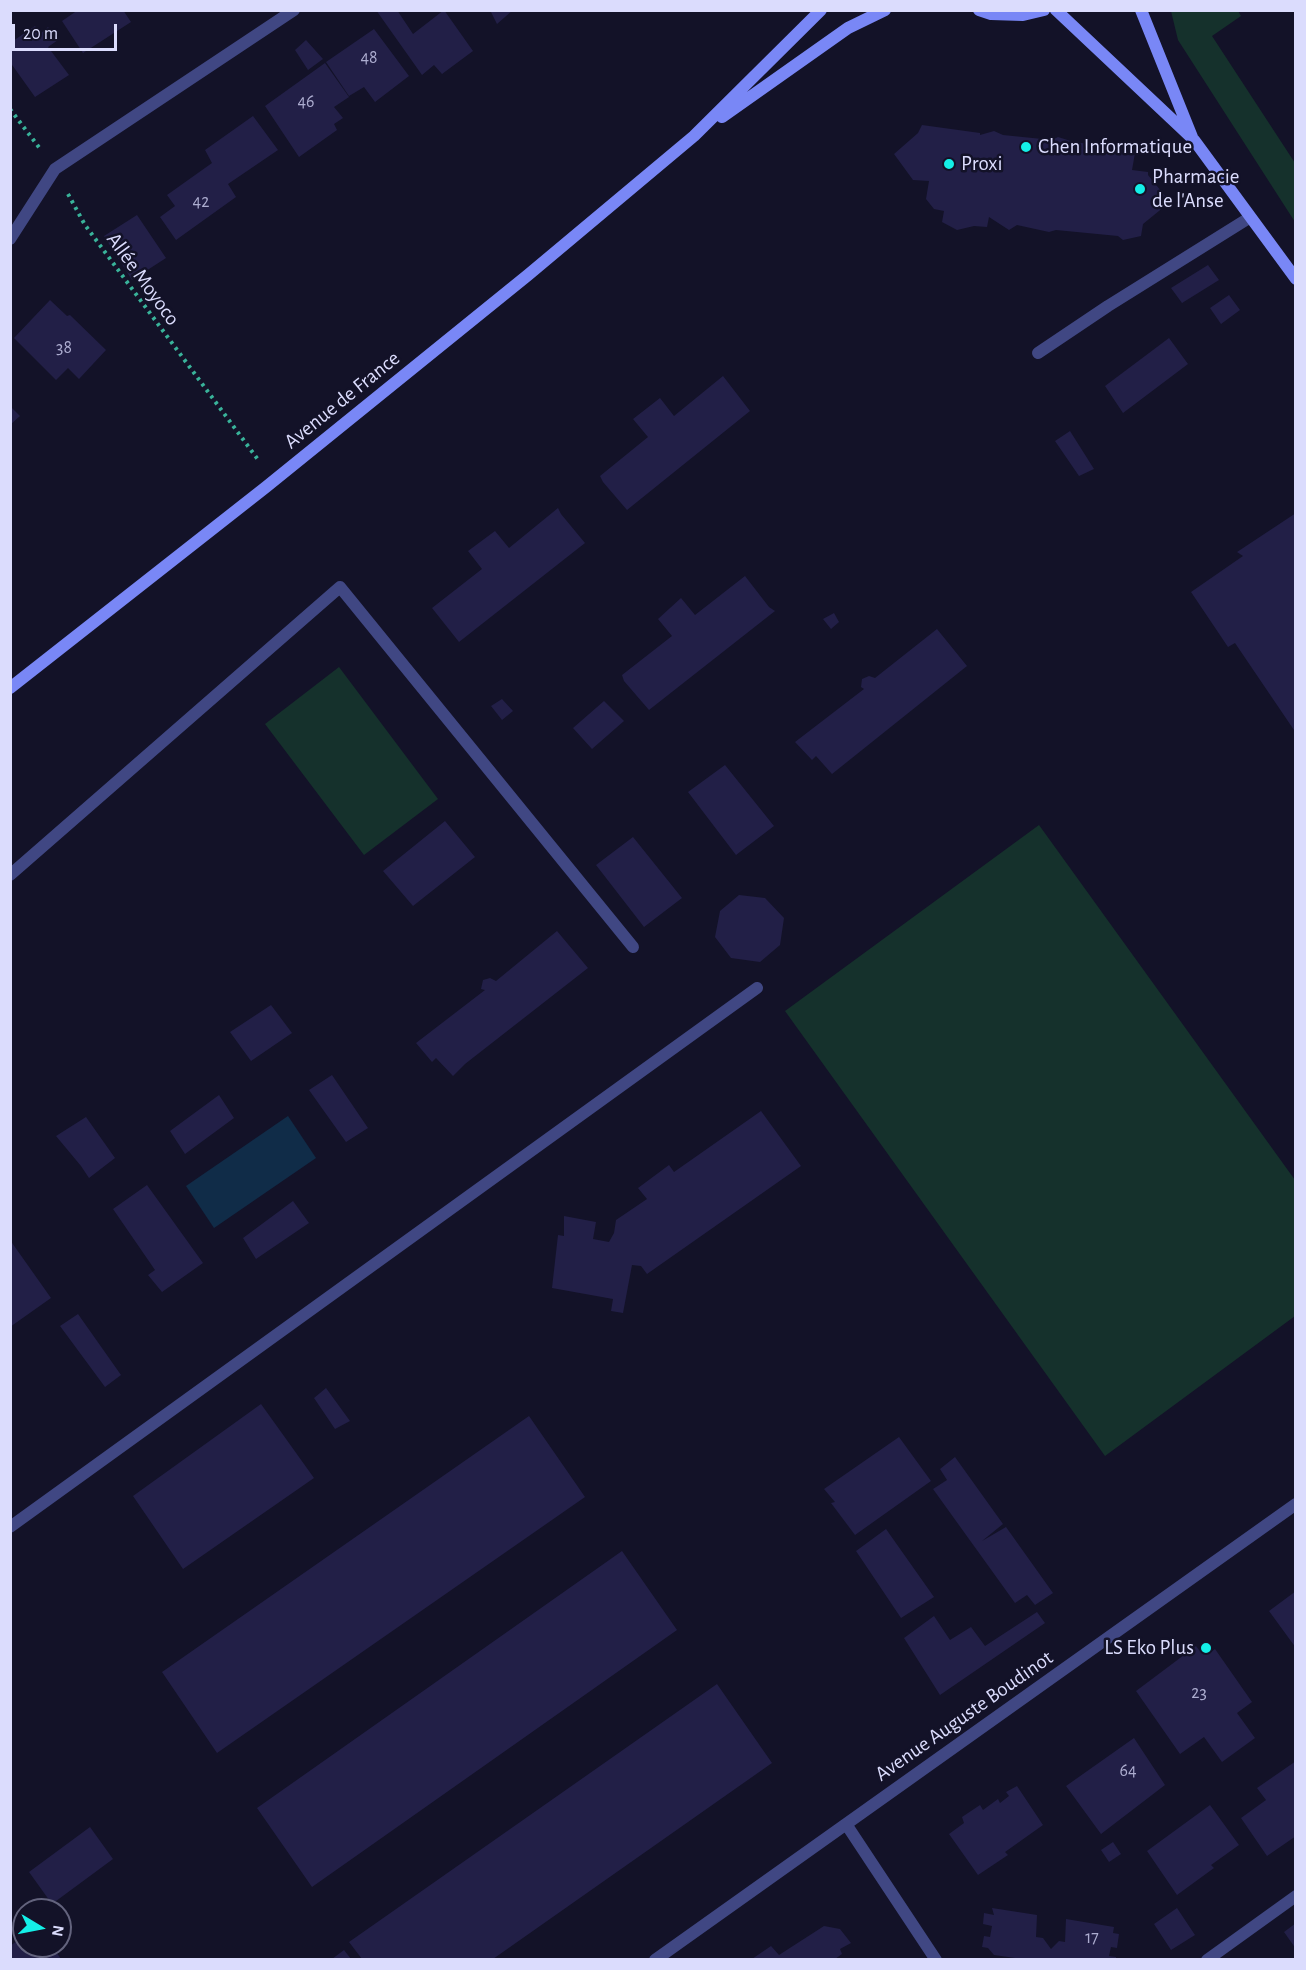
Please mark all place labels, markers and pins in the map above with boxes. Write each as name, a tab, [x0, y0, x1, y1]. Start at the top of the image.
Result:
place label: Chen Informatique	[1038, 134, 1192, 160]
marker: Chen Informatique	[1019, 140, 1033, 154]
place label: Proxi	[961, 151, 1003, 177]
marker: Proxi	[942, 157, 956, 171]
place label: Pharmacie de l'Anse	[1152, 164, 1239, 214]
marker: Pharmacie de l'Anse	[1133, 182, 1147, 196]
place label: LS Eko Plus	[1104, 1635, 1194, 1661]
marker: LS Eko Plus	[1199, 1641, 1213, 1655]

